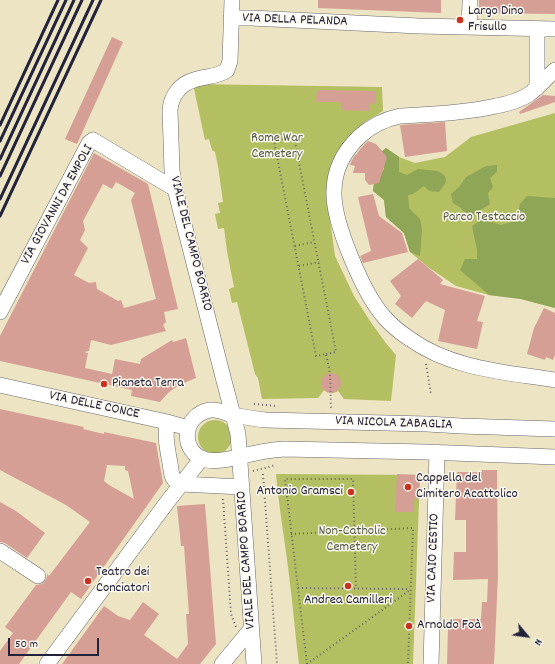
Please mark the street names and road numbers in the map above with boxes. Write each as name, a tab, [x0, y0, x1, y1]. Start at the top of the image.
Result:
street label: VIA DELLA PELANDA	[242, 11, 348, 31]
street label: VIA GIOVANNI DA EMPOLI	[18, 142, 98, 268]
street label: VIALE DEL CAMPO BOARIO	[165, 175, 215, 313]
street label: VIA DELLE CONCE	[47, 388, 141, 424]
street label: VIA NICOLA ZABAGLIA	[335, 414, 453, 434]
street label: VIALE DEL CAMPO BOARIO	[234, 490, 260, 630]
street label: VIA CAIO CESTIO	[424, 513, 444, 603]

